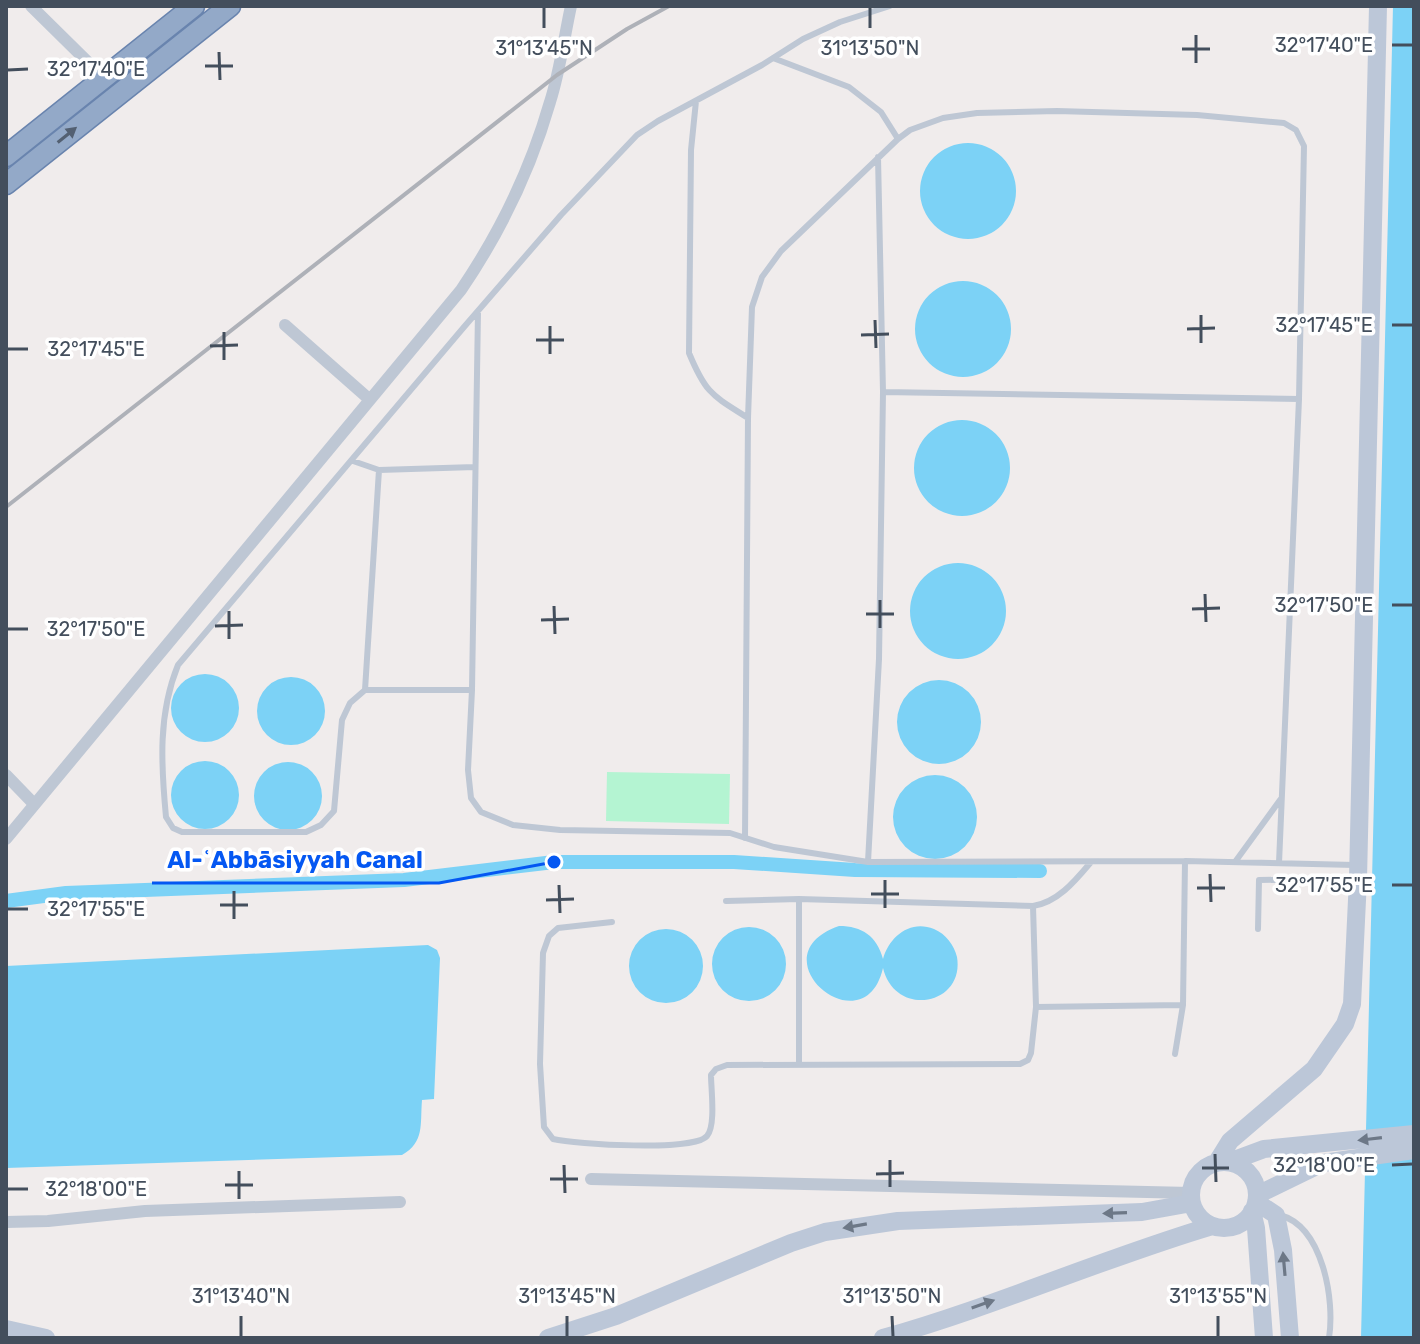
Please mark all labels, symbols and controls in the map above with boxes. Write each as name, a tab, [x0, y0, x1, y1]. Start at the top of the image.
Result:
text: 32°17'40"E	[1275, 33, 1373, 57]
text: 31°13'45"N	[495, 36, 593, 60]
text: 31°13'50"N	[821, 36, 919, 60]
text: 32°17'40"E	[47, 57, 145, 81]
one-way arrow	[56, 127, 76, 144]
text: 32°17'45"E	[1275, 313, 1373, 337]
text: 32°17'45"E	[47, 337, 145, 361]
text: 32°17'50"E	[1275, 593, 1373, 617]
text: 32°17'50"E	[47, 617, 145, 641]
callout: Al-ʿAbbāsiyyah Canal	[152, 835, 439, 883]
text: Al-ʿAbbāsiyyah Canal	[167, 846, 423, 874]
text: 32°17'55"E	[1275, 873, 1373, 897]
text: 32°17'55"E	[47, 897, 145, 921]
one-way arrow	[1357, 1132, 1382, 1145]
text: 32°18'00"E	[1273, 1153, 1375, 1177]
text: 32°18'00"E	[45, 1177, 147, 1201]
one-way arrow	[1102, 1207, 1127, 1220]
one-way arrow	[843, 1221, 868, 1233]
one-way arrow	[1277, 1251, 1290, 1276]
text: 31°13'40"N	[192, 1284, 290, 1308]
text: 31°13'45"N	[518, 1284, 616, 1308]
text: 31°13'50"N	[843, 1284, 941, 1308]
text: 31°13'55"N	[1169, 1284, 1267, 1308]
one-way arrow	[972, 1298, 996, 1310]

